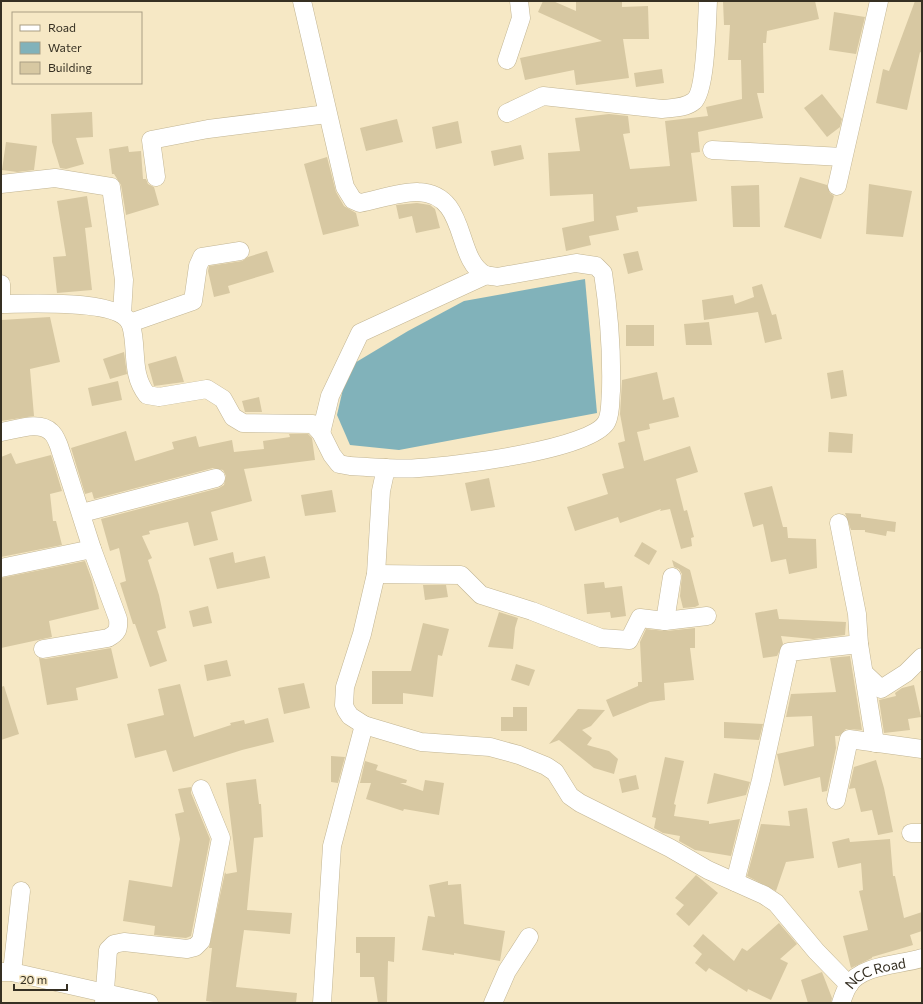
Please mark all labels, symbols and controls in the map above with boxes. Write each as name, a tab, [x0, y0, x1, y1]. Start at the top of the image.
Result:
legend	[12, 12, 142, 84]
text: Road	[48, 20, 76, 34]
text: Water	[48, 40, 82, 54]
text: Building	[48, 60, 92, 74]
street label: NCC Road	[841, 953, 907, 992]
scale bar	[14, 966, 67, 992]
text: 20 m	[20, 972, 47, 986]

